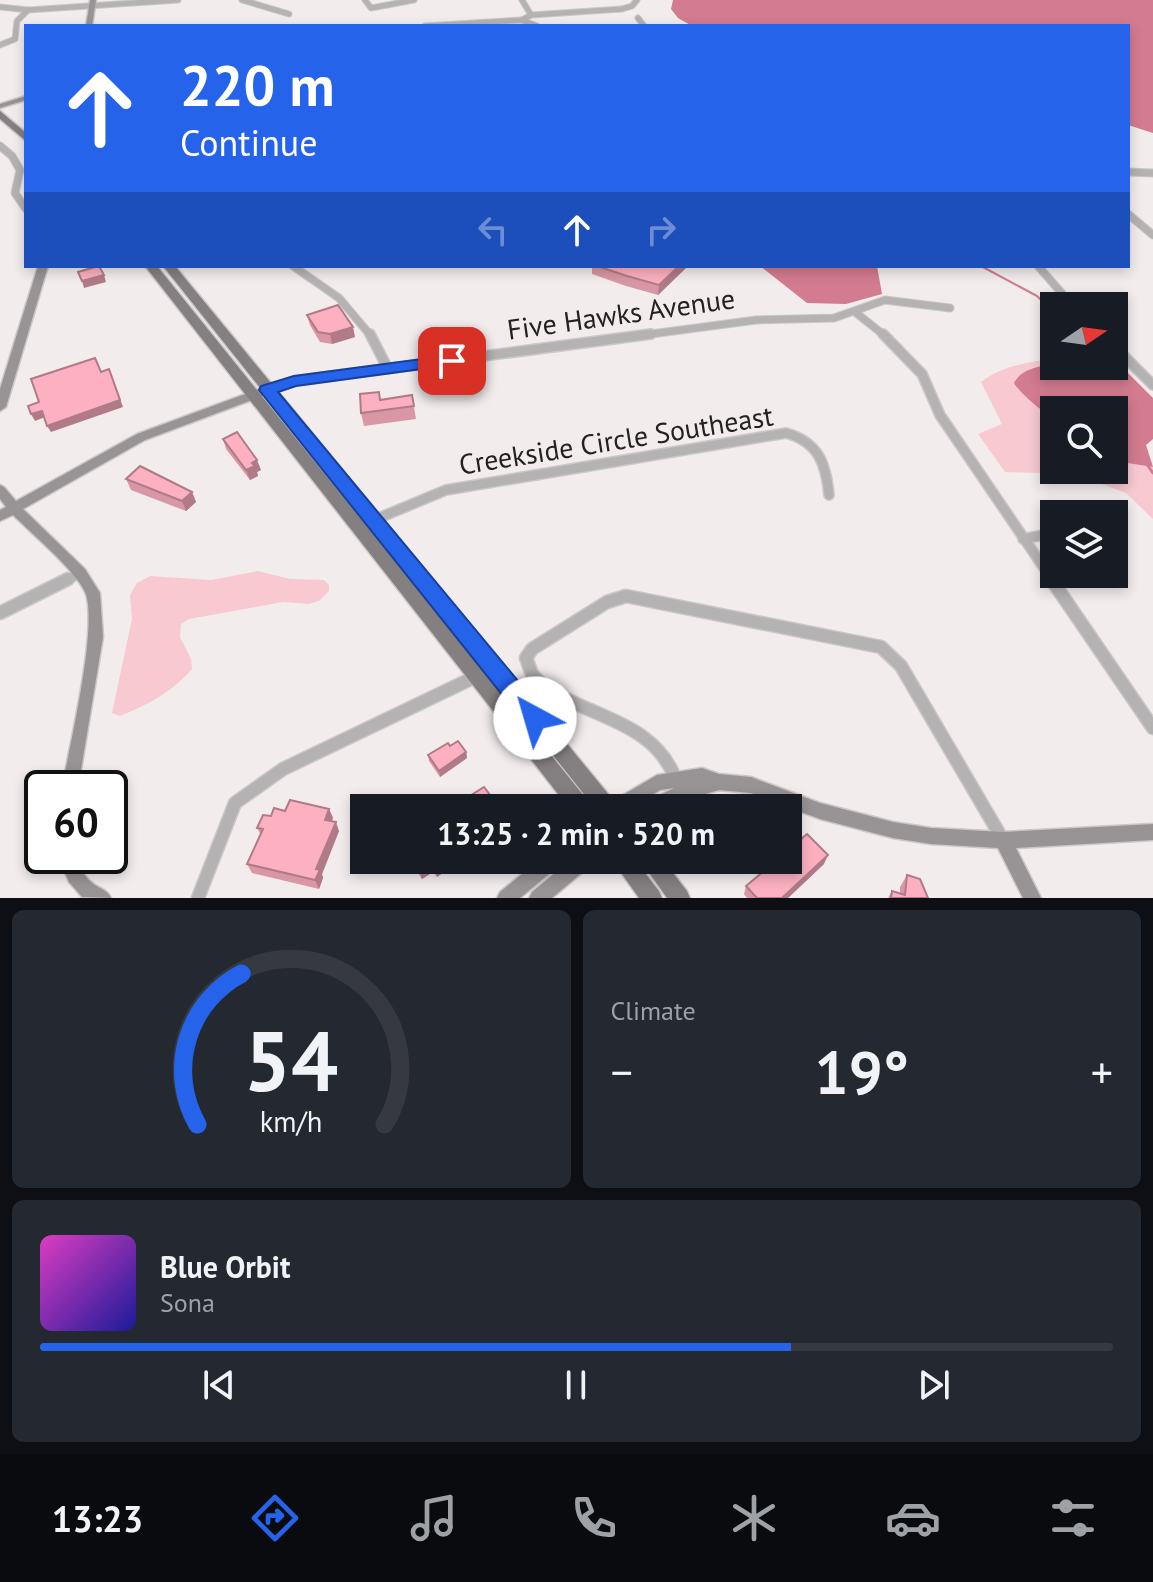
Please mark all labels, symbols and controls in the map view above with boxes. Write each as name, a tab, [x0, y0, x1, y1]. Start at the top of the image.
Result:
text: 220 m	[180, 49, 335, 121]
icon: ahead	[48, 56, 152, 160]
text: Continue	[180, 119, 318, 166]
icon: left	[471, 208, 515, 252]
icon: ahead	[555, 208, 599, 252]
icon: right	[639, 208, 683, 252]
street label: Five Hawks Avenue	[505, 279, 737, 348]
north arrow	[1040, 292, 1128, 380]
map controls	[1040, 292, 1128, 588]
pin	[418, 327, 486, 395]
icon: arrive	[430, 339, 474, 383]
street label: Creekside Circle Southeast	[456, 396, 776, 483]
button: search	[1040, 396, 1128, 484]
button: layers	[1040, 500, 1128, 588]
position arrow	[493, 676, 577, 760]
speed limit sign: 60	[24, 770, 128, 874]
text: 13:25 · 2 min · 520 m	[437, 814, 715, 853]
text: Climate	[611, 994, 696, 1027]
text: 54	[244, 1006, 338, 1114]
text: 19°	[815, 1033, 909, 1111]
text: −	[611, 1043, 633, 1100]
text: +	[1091, 1043, 1113, 1100]
text: km/h	[260, 1103, 323, 1140]
text: Blue Orbit	[160, 1247, 290, 1286]
text: Sona	[160, 1286, 215, 1319]
icon: previous	[197, 1363, 241, 1407]
icon: pause	[554, 1363, 598, 1407]
icon: next	[912, 1363, 956, 1407]
icon: directions	[247, 1490, 303, 1546]
icon: music	[406, 1490, 462, 1546]
icon: phone	[566, 1490, 622, 1546]
icon: climate	[726, 1490, 782, 1546]
icon: car	[885, 1490, 941, 1546]
icon: filters	[1045, 1490, 1101, 1546]
text: 13:23	[52, 1495, 143, 1542]

